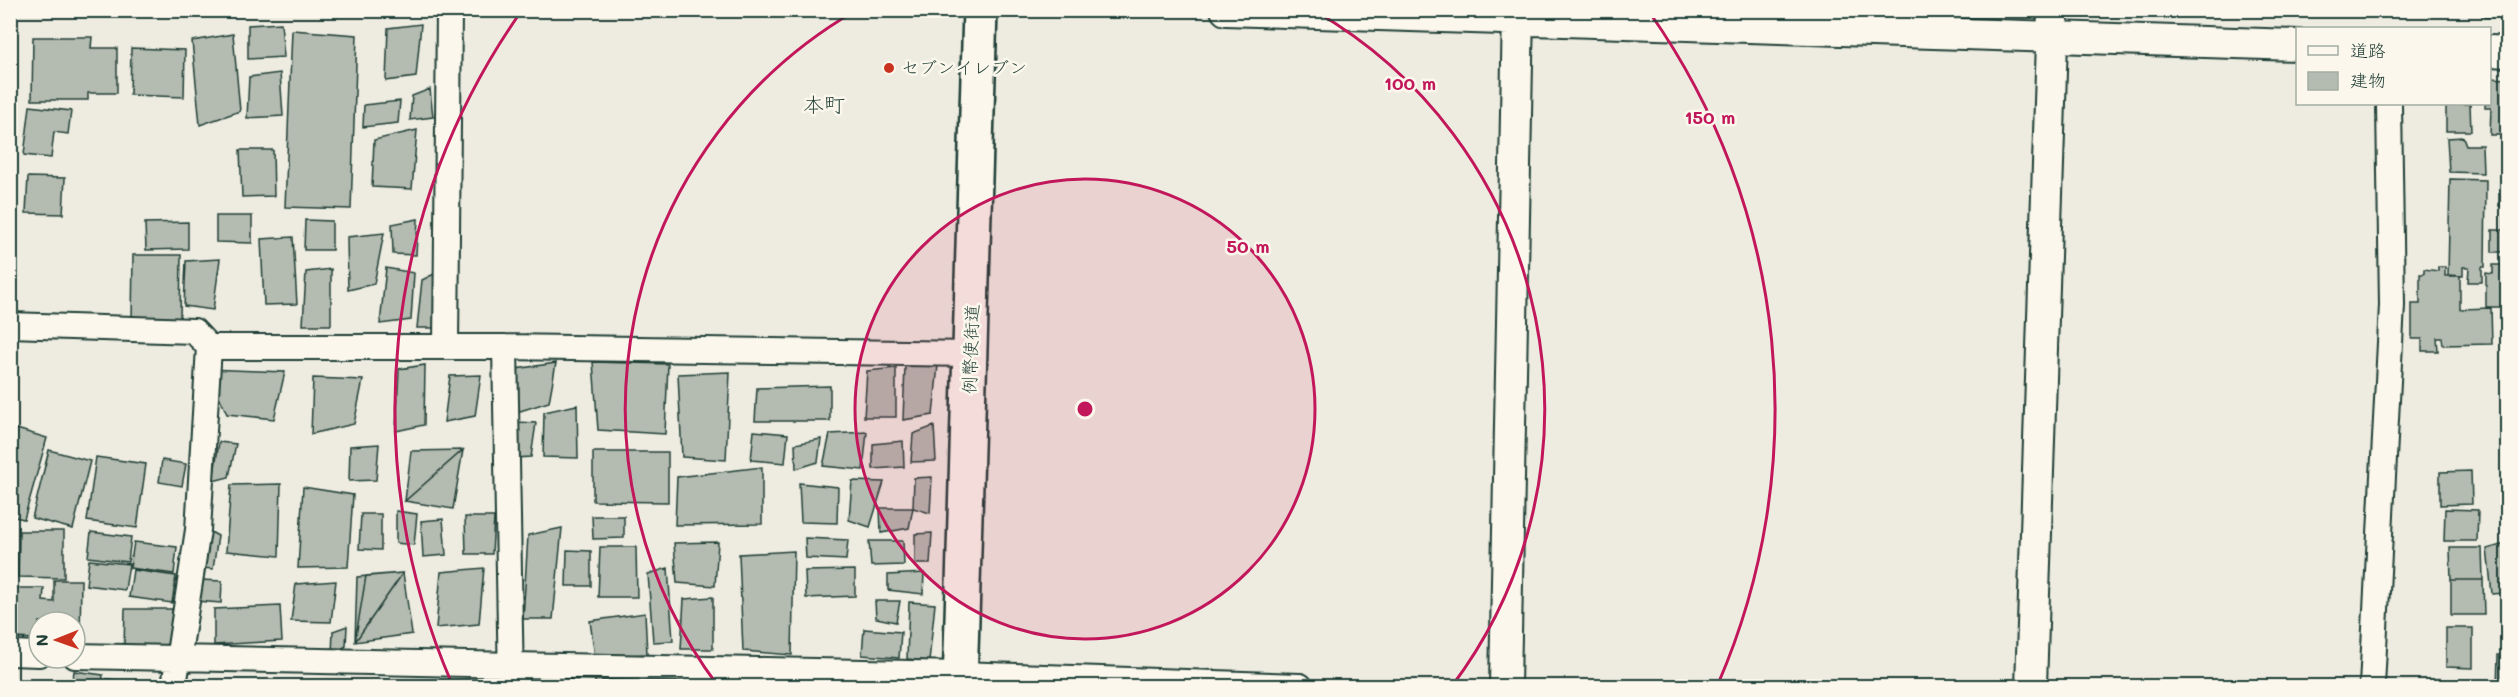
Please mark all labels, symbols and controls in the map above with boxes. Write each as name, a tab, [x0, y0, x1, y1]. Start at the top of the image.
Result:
legend	[2296, 27, 2491, 105]
text: 道路	[2350, 38, 2386, 62]
place label: セブンイレブン	[901, 55, 1027, 79]
marker: セブンイレブン	[882, 61, 896, 75]
text: 建物	[2350, 68, 2386, 92]
text: 100 m	[1384, 71, 1436, 95]
district label: 本町	[803, 90, 845, 117]
text: 150 m	[1685, 105, 1735, 129]
text: 50 m	[1227, 234, 1269, 258]
street label: 例幣使街道	[956, 304, 984, 394]
centre of rings	[1075, 399, 1095, 419]
north arrow	[27, 610, 87, 670]
text: N	[31, 634, 52, 647]

